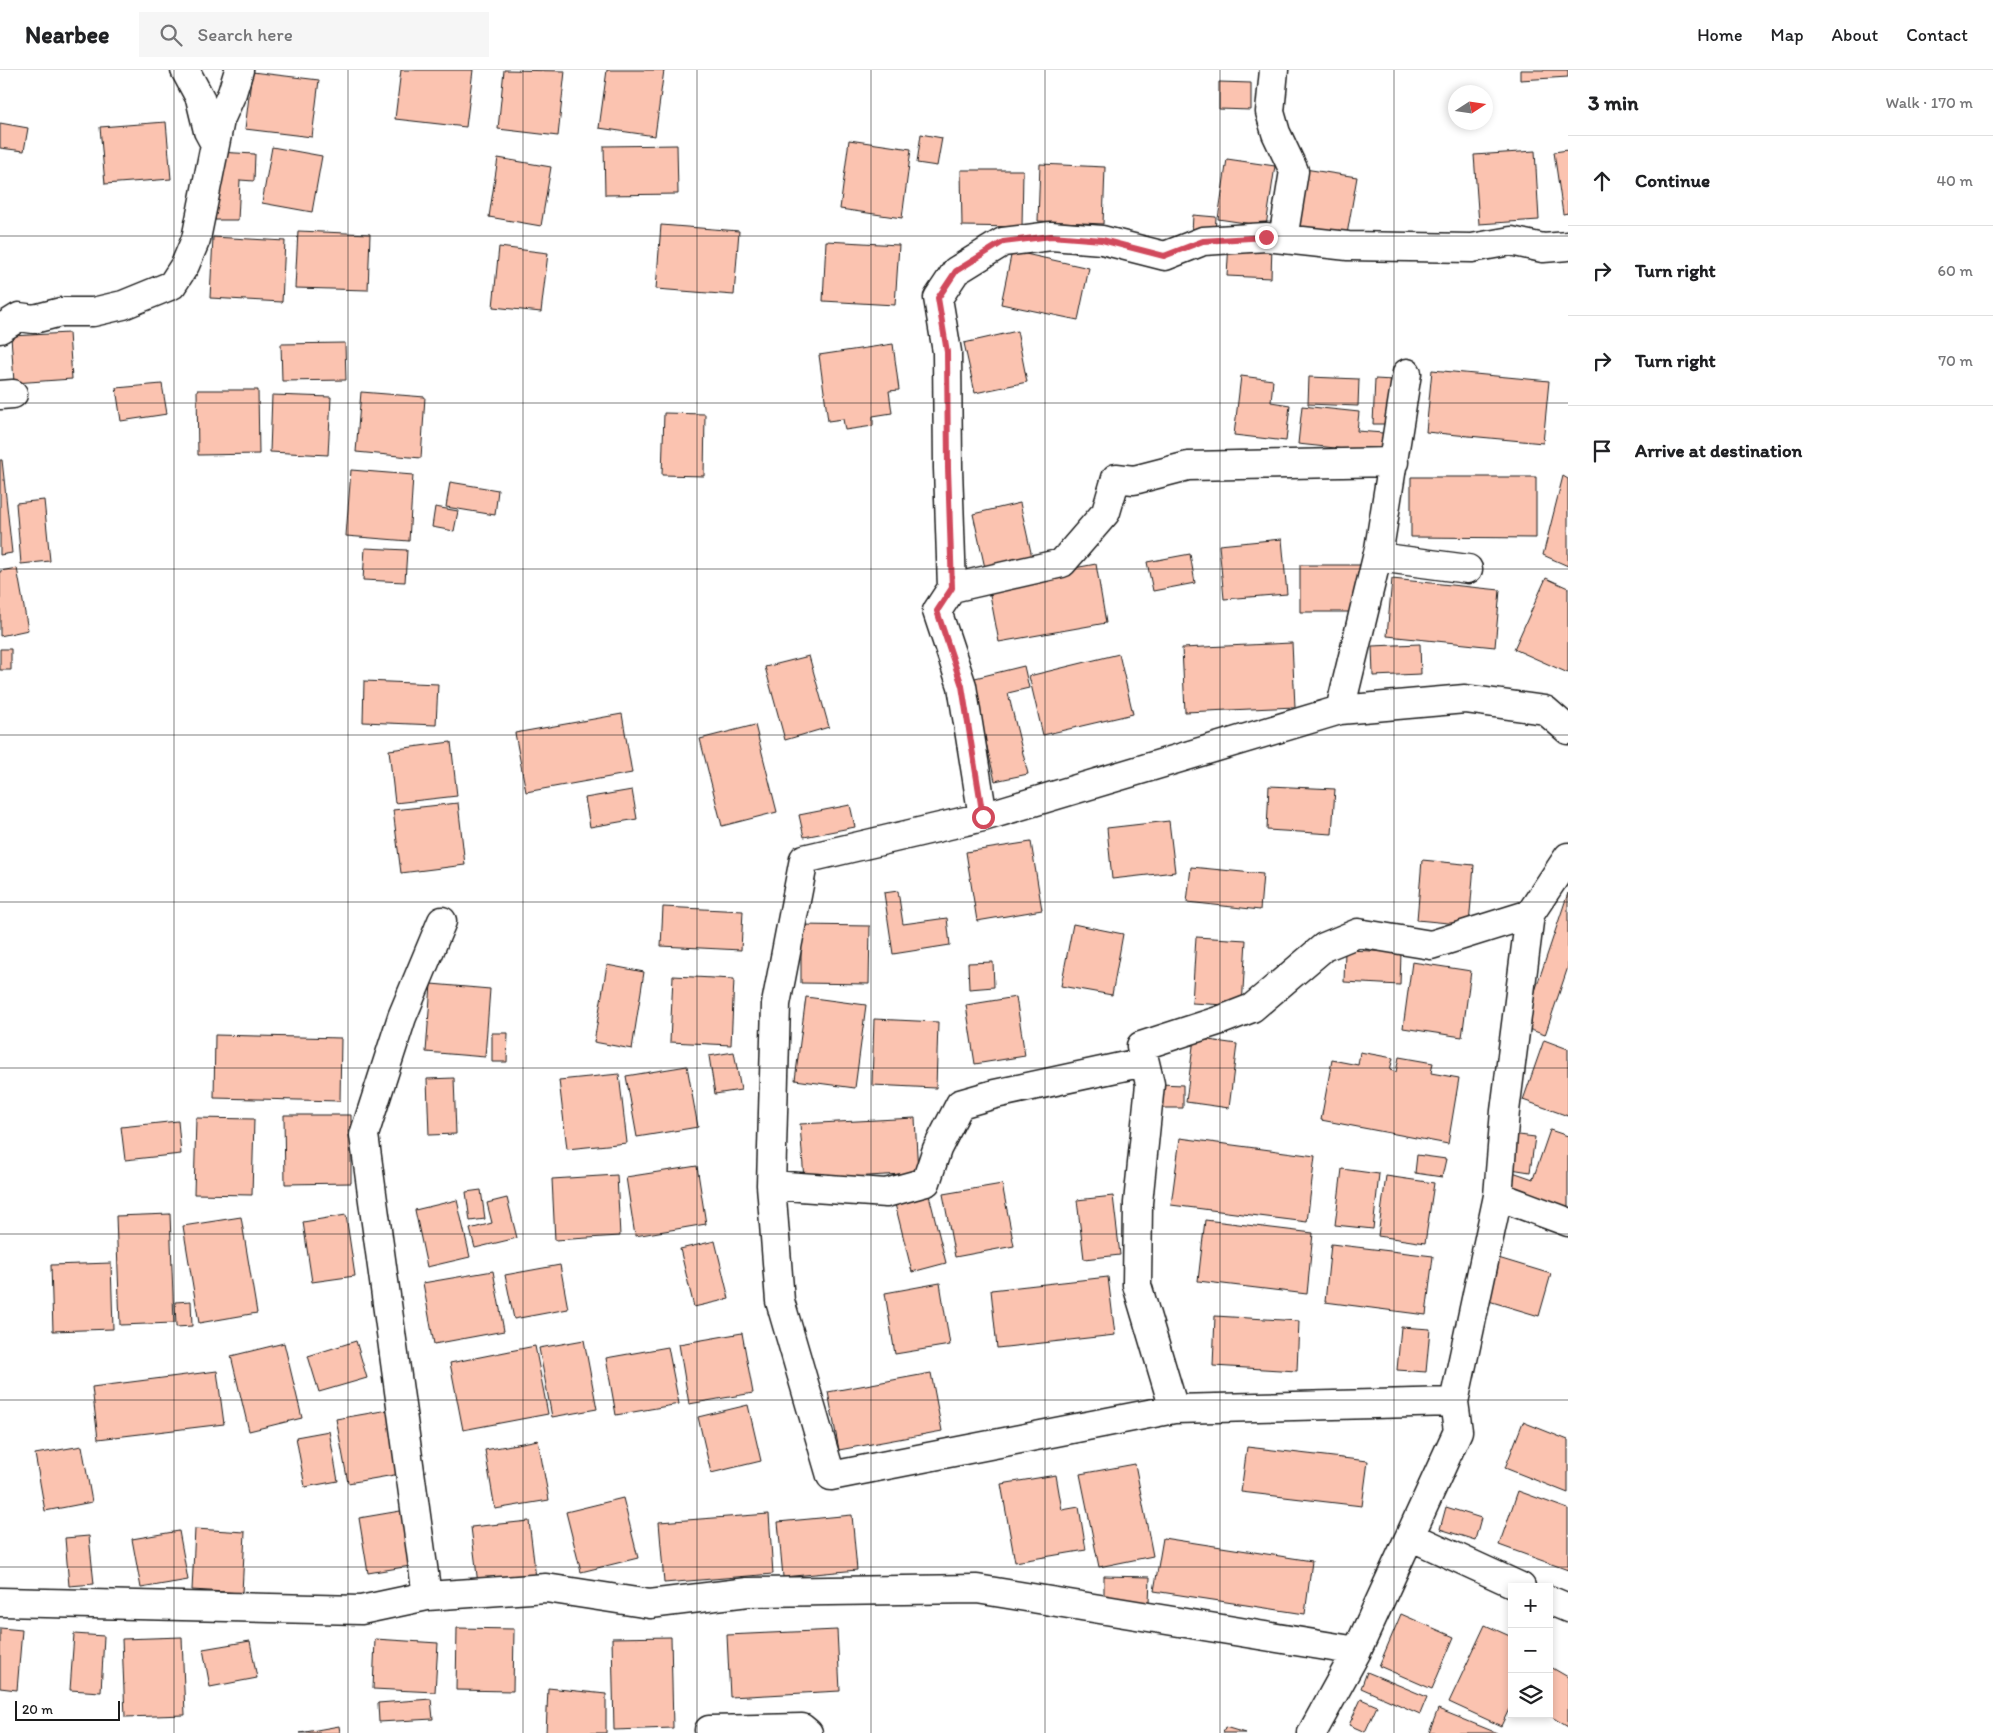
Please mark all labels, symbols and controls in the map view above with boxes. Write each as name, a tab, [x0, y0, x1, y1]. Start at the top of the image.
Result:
search box	[139, 12, 489, 57]
text: Nearbee	[25, 20, 109, 49]
icon: search	[157, 21, 185, 49]
text: Search here	[197, 23, 293, 46]
text: Home	[1697, 24, 1743, 46]
text: Map	[1771, 24, 1804, 46]
text: About	[1832, 24, 1878, 46]
text: Contact	[1906, 24, 1968, 46]
north arrow	[1448, 85, 1493, 130]
text: 3 min	[1588, 90, 1638, 115]
text: Walk · 170 m	[1886, 93, 1973, 112]
icon: ahead	[1588, 167, 1616, 195]
text: Continue	[1635, 169, 1710, 192]
text: 40 m	[1936, 171, 1973, 190]
route end	[1255, 226, 1278, 249]
icon: right	[1588, 257, 1616, 285]
text: Turn right	[1635, 259, 1716, 282]
text: 60 m	[1938, 261, 1973, 280]
icon: right	[1588, 347, 1616, 375]
text: Turn right	[1635, 349, 1716, 372]
text: 70 m	[1938, 351, 1973, 370]
icon: arrive	[1588, 437, 1616, 465]
text: Arrive at destination	[1635, 439, 1802, 462]
route start	[972, 806, 995, 829]
map controls	[1508, 1583, 1553, 1718]
button: +	[1508, 1583, 1553, 1628]
button: −	[1508, 1628, 1553, 1673]
button: layers	[1508, 1673, 1553, 1718]
scale bar	[15, 1698, 120, 1721]
text: 20 m	[22, 1701, 53, 1718]

